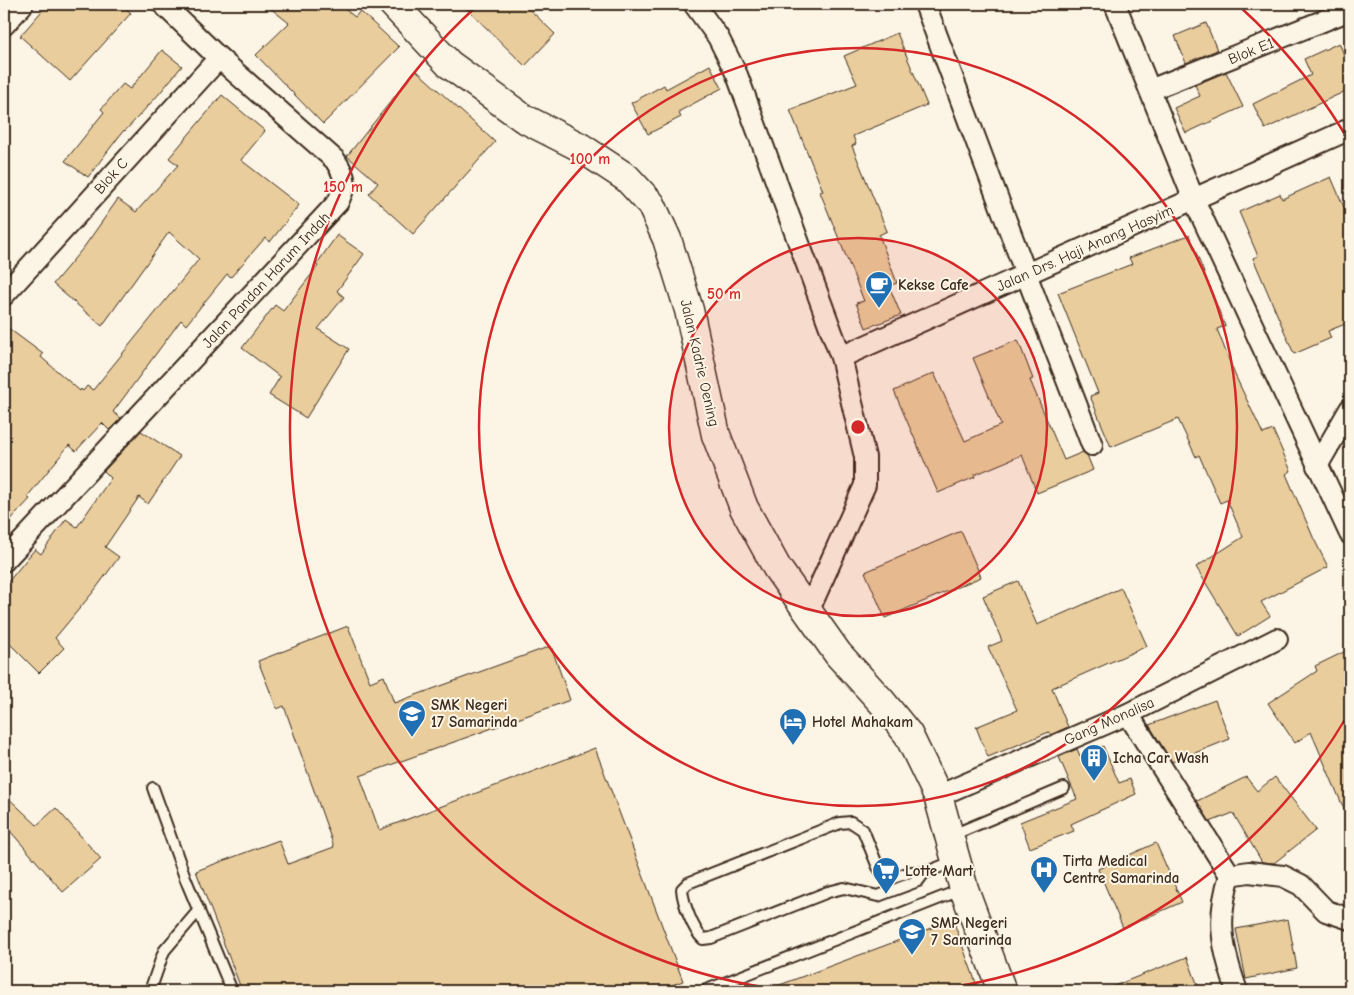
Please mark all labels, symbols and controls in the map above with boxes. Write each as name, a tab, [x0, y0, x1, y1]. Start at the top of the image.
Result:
street label: Blok E1	[1225, 34, 1277, 68]
text: 100 m	[570, 150, 610, 168]
street label: Blok C	[90, 154, 132, 198]
text: 150 m	[323, 178, 363, 196]
street label: Jalan Drs. Haji Anang Hasyim	[994, 201, 1176, 295]
street label: Jalan Pandan Harum Indah	[198, 208, 334, 352]
cafe icon: Kekse Cafe	[864, 270, 894, 309]
place label: Kekse Cafe	[898, 276, 969, 294]
text: 50 m	[707, 285, 741, 303]
street label: Jalan Kadrie Oening	[677, 298, 723, 428]
centre of rings	[849, 418, 867, 436]
street label: Gang Monalisa	[1061, 693, 1157, 749]
place label: SMK Negeri 17 Samarinda	[431, 696, 518, 731]
school or university icon: SMK Negeri 17 Samarinda	[397, 699, 427, 738]
hotel icon: Hotel Mahakam	[778, 707, 808, 746]
place label: Hotel Mahakam	[812, 713, 913, 731]
building icon: Icha Car Wash	[1079, 743, 1109, 782]
place label: Icha Car Wash	[1113, 749, 1209, 767]
place label: Tirta Medical Centre Samarinda	[1063, 852, 1179, 887]
hospital icon: Tirta Medical Centre Samarinda	[1029, 855, 1059, 894]
supermarket icon: Lotte Mart	[871, 856, 901, 895]
place label: Lotte Mart	[905, 862, 974, 880]
place label: SMP Negeri 7 Samarinda	[931, 914, 1012, 949]
school or university icon: SMP Negeri 7 Samarinda	[897, 917, 927, 956]

